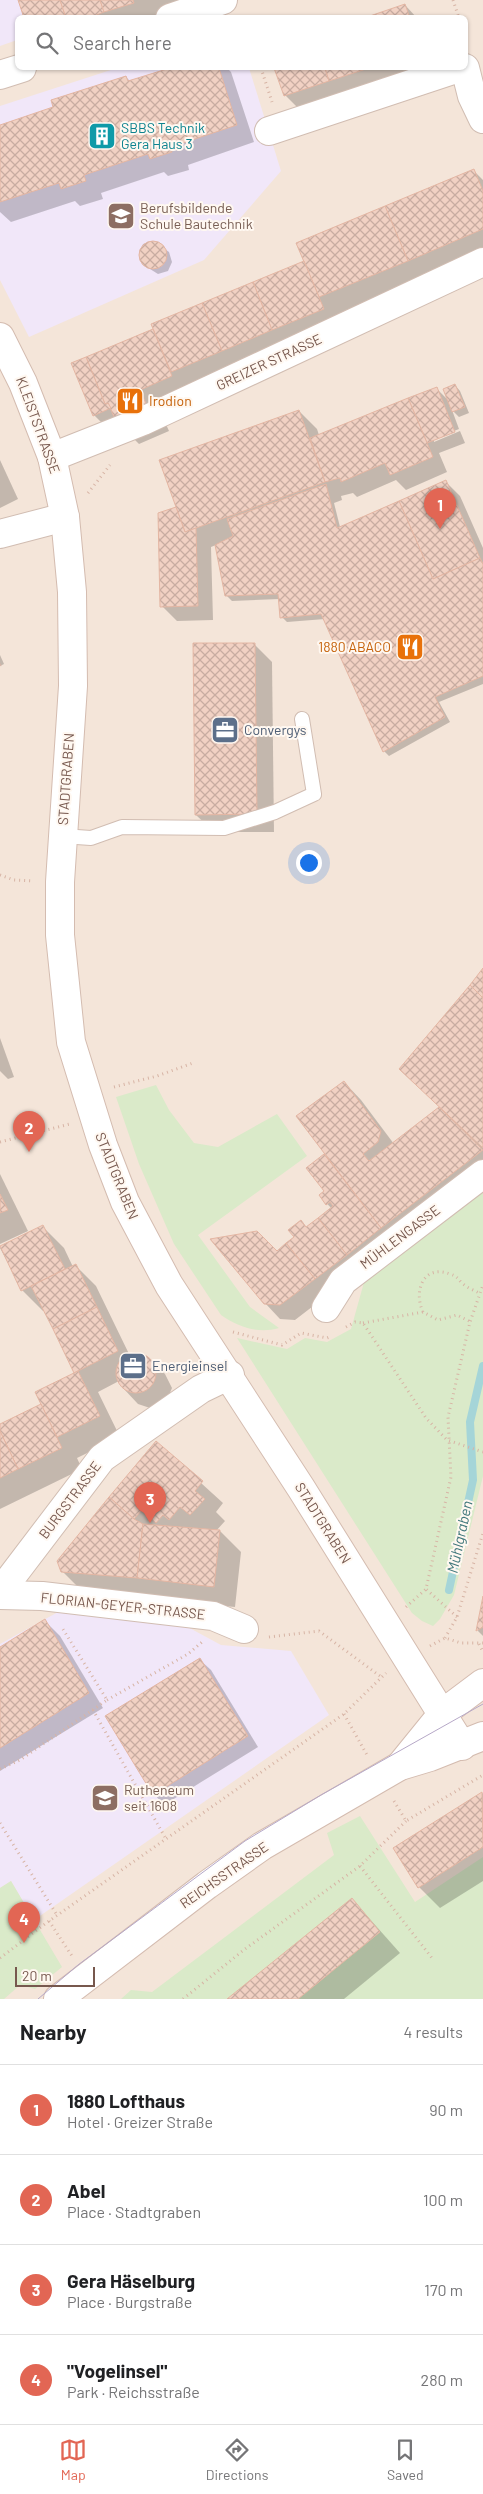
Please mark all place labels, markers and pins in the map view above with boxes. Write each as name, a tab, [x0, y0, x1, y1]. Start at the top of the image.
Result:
place label: SBBS Technik Gera Haus 3	[121, 119, 205, 152]
building icon: SBBS Technik Gera Haus 3	[87, 121, 117, 151]
place label: Berufsbildende Schule Bautechnik	[140, 199, 253, 232]
school or university icon: Berufsbildende Schule Bautechnik	[106, 201, 136, 231]
restaurant icon: Irodion	[115, 386, 145, 416]
place label: Irodion	[149, 392, 192, 409]
pin: 1	[424, 488, 456, 529]
restaurant icon: 1880 ABACO	[395, 632, 425, 662]
place label: 1880 ABACO	[318, 638, 391, 655]
office icon: Convergys	[210, 715, 240, 745]
place label: Convergys	[244, 721, 307, 738]
pin: 2	[13, 1111, 45, 1152]
office icon: Energieinsel	[118, 1351, 148, 1381]
place label: Energieinsel	[152, 1357, 227, 1374]
pin: 3	[134, 1482, 166, 1523]
place label: Rutheneum seit 1608	[124, 1781, 194, 1814]
school or university icon: Rutheneum seit 1608	[90, 1783, 120, 1813]
pin: 4	[8, 1902, 40, 1943]

